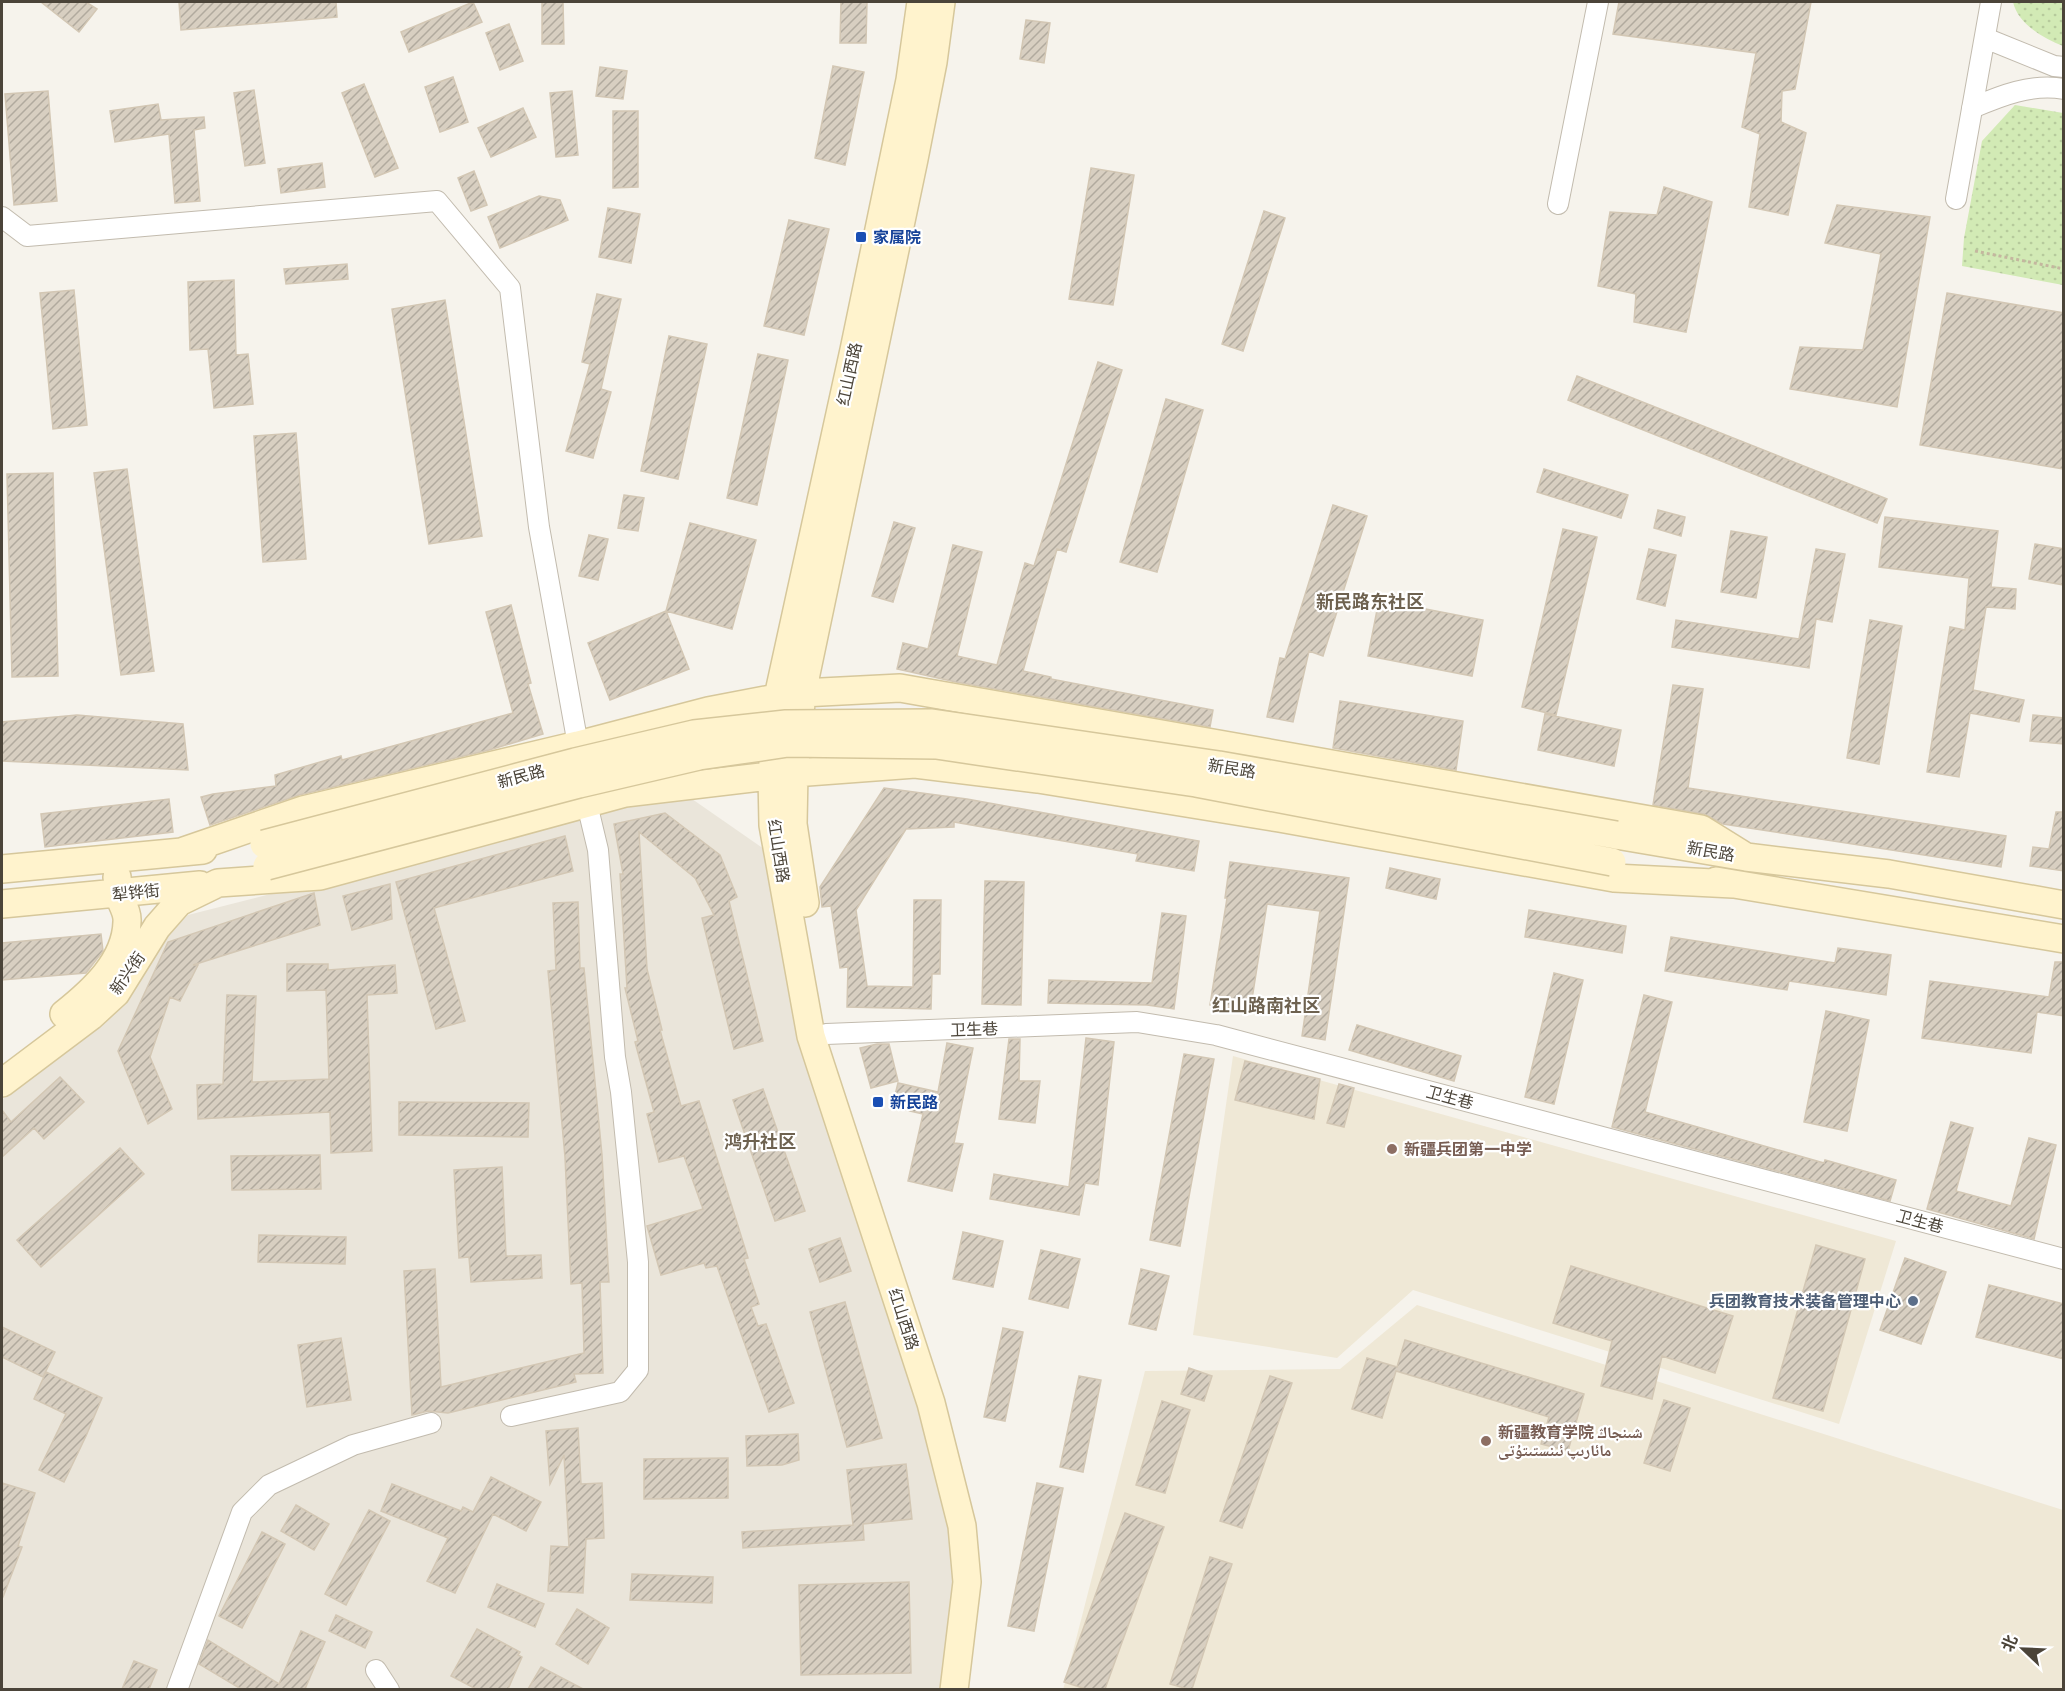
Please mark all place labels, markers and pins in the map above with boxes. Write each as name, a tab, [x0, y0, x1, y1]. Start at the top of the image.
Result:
place label: 家属院	[873, 227, 921, 246]
marker: 家属院	[854, 230, 868, 244]
place label: 新民路	[890, 1092, 938, 1111]
marker: 新民路	[871, 1095, 885, 1109]
place label: 新疆兵团第一中学	[1404, 1139, 1532, 1158]
marker: 新疆兵团第一中学	[1385, 1142, 1399, 1156]
place label: 兵团教育技术装备管理中心	[1709, 1291, 1901, 1310]
marker: 兵团教育技术装备管理中心	[1906, 1294, 1920, 1308]
place label: 新疆教育学院 شىنجاڭ مائارىپ ئىنستىتۇتى	[1498, 1422, 1643, 1460]
marker: 新疆教育学院 شىنجاڭ مائارىپ ئىنستىتۇتى	[1479, 1434, 1493, 1448]

